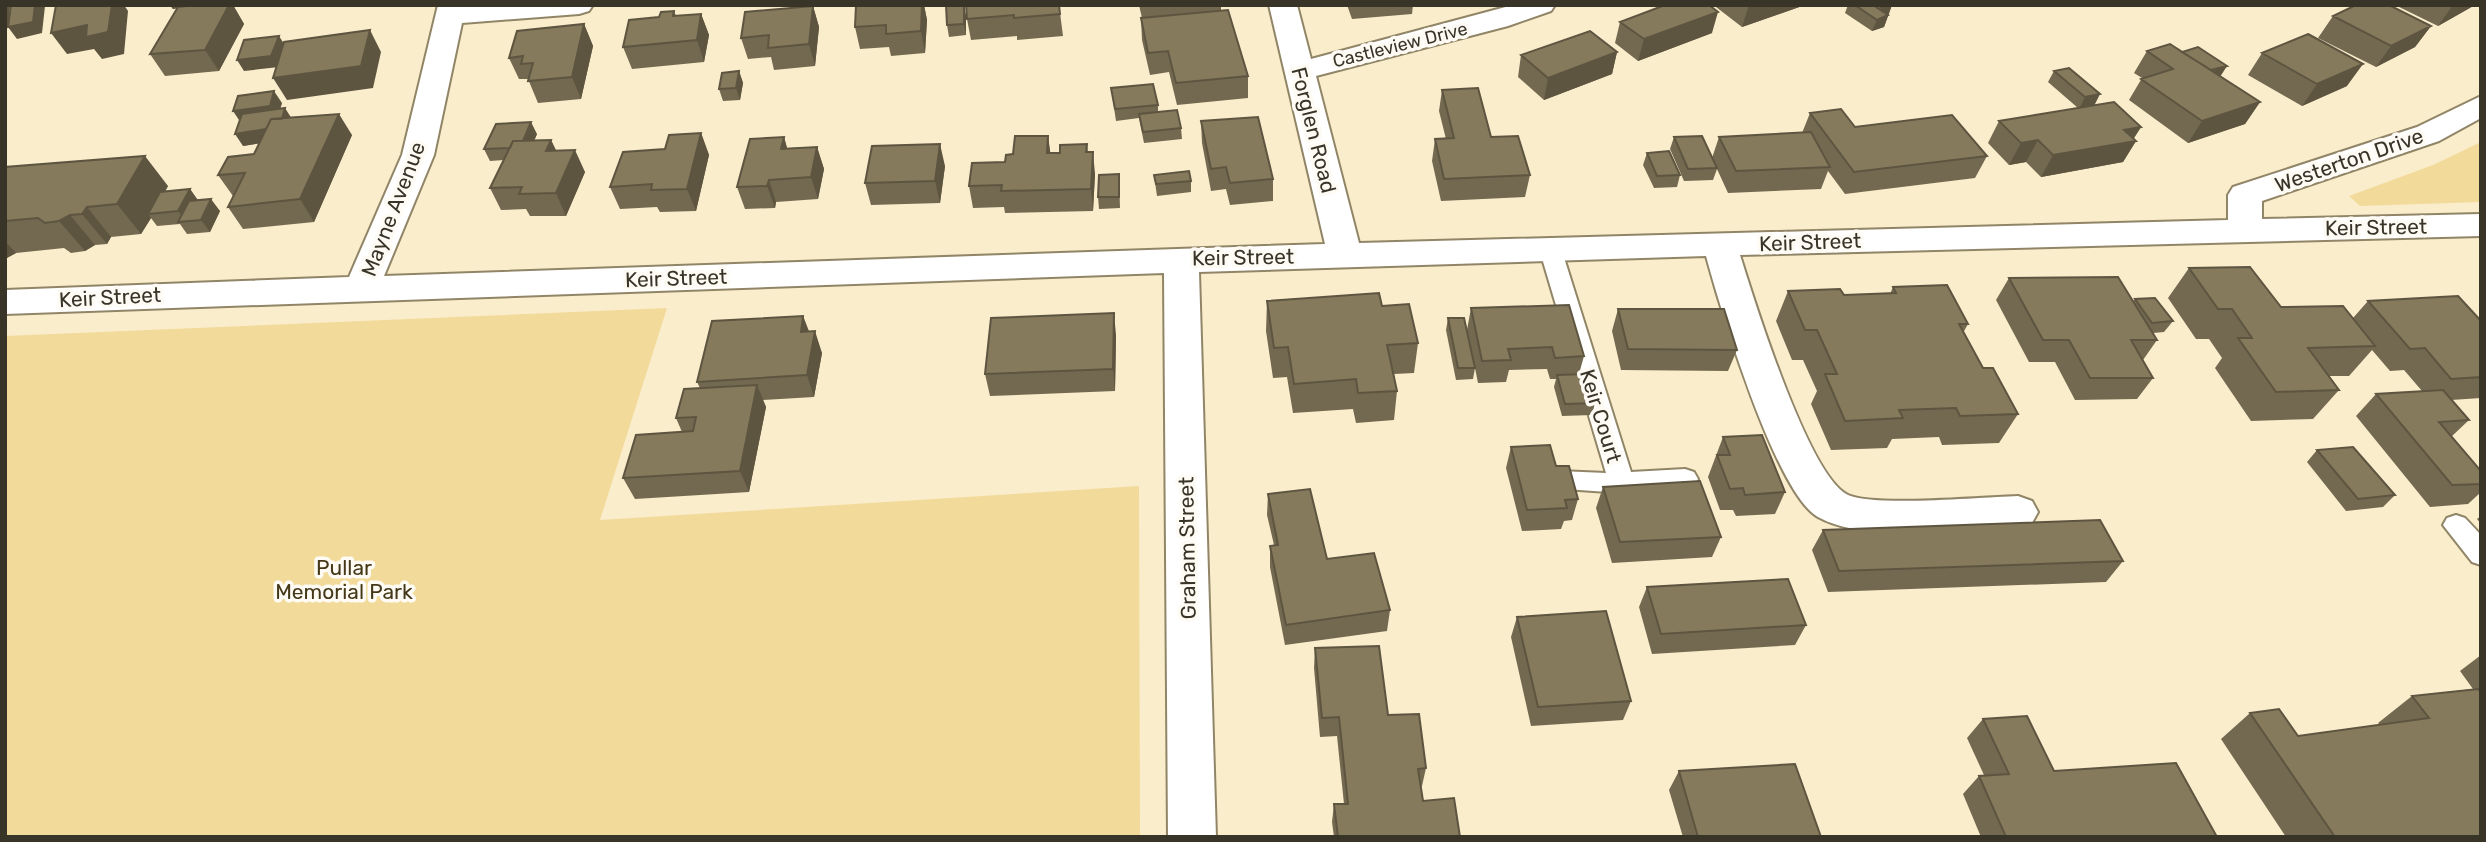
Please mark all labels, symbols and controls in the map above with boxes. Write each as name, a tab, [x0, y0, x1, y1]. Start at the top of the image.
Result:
street label: Castleview Drive	[1330, 18, 1470, 72]
street label: Forglen Road	[1286, 64, 1342, 196]
street label: Westerton Drive	[2271, 123, 2427, 197]
street label: Mayne Avenue	[356, 138, 430, 280]
street label: Keir Street	[2325, 214, 2427, 240]
street label: Keir Street	[1758, 228, 1862, 256]
street label: Keir Street	[1192, 244, 1294, 270]
street label: Keir Street	[624, 264, 728, 292]
street label: Keir Street	[58, 282, 162, 312]
street label: Keir Court	[1575, 366, 1627, 466]
street label: Graham Street	[1173, 476, 1201, 620]
park label: Pullar Memorial Park	[275, 555, 413, 604]

